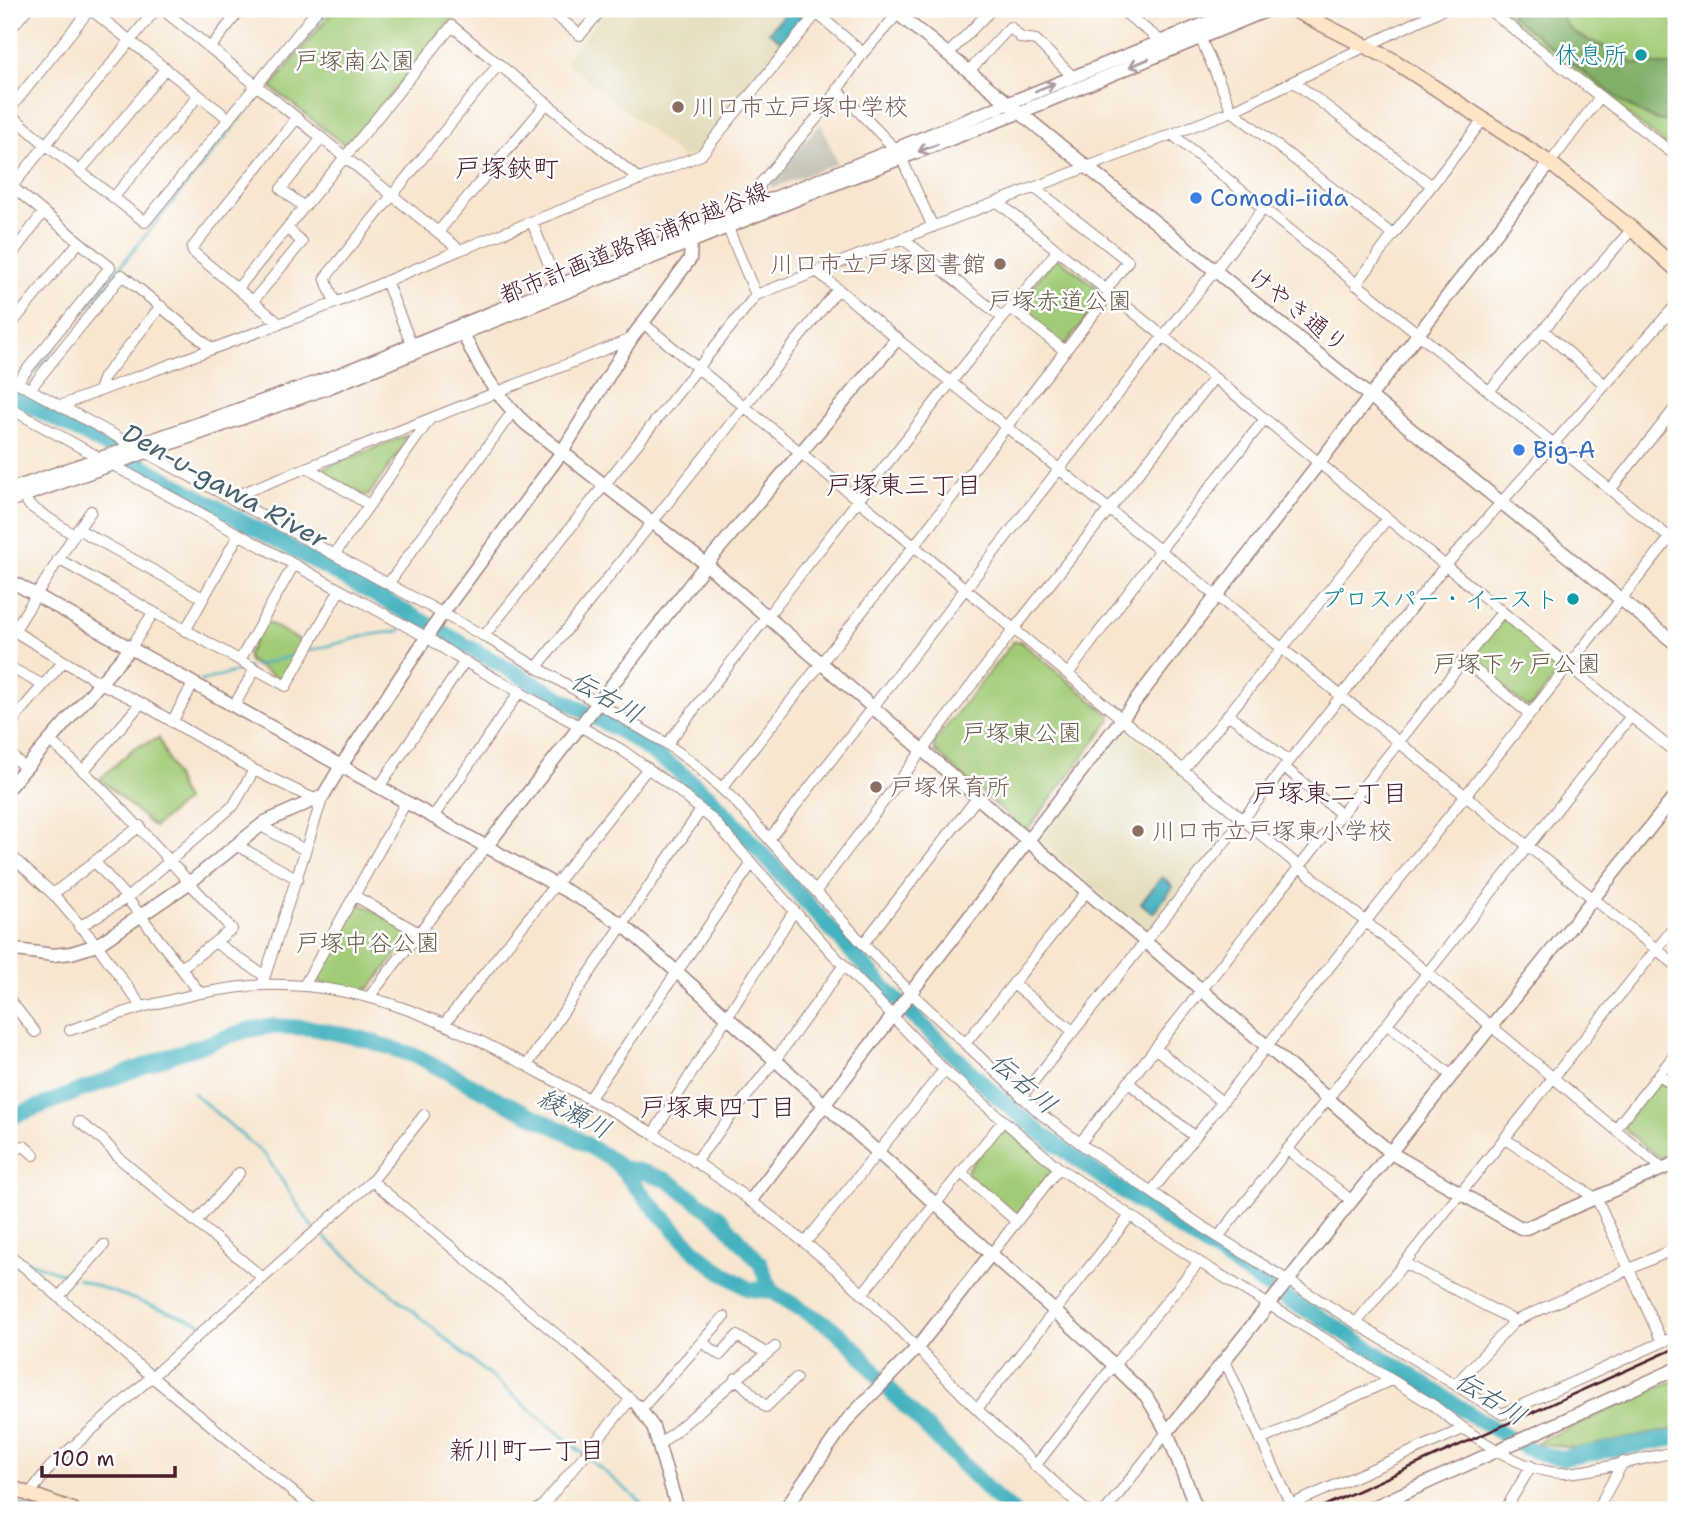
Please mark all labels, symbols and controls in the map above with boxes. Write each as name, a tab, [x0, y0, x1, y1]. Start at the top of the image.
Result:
place label: 休息所	[1555, 39, 1627, 71]
park label: 戸塚南公園	[295, 45, 415, 77]
marker: 休息所	[1633, 47, 1649, 63]
one-way arrow	[1129, 57, 1150, 70]
one-way arrow	[1034, 80, 1055, 92]
place label: 川口市立戸塚中学校	[692, 91, 908, 123]
marker: 川口市立戸塚中学校	[670, 99, 686, 115]
one-way arrow	[918, 143, 940, 155]
district label: 戸塚鋏町	[455, 150, 559, 185]
street label: 都市計画道路南浦和越谷線	[494, 174, 774, 312]
place label: Comodi-iida	[1210, 182, 1348, 214]
marker: Comodi-iida	[1188, 190, 1204, 206]
place label: 川口市立戸塚図書館	[770, 248, 986, 280]
marker: 川口市立戸塚図書館	[992, 256, 1008, 272]
street label: けやき通り	[1241, 260, 1355, 360]
park label: 戸塚赤道公園	[988, 285, 1132, 317]
water label: Den-u-gawa River	[116, 415, 335, 557]
place label: Big-A	[1533, 434, 1595, 466]
marker: Big-A	[1511, 442, 1527, 458]
district label: 戸塚東三丁目	[826, 467, 982, 502]
place label: プロスパー・イースト	[1320, 583, 1559, 615]
marker: プロスパー・イースト	[1565, 591, 1581, 607]
park label: 戸塚下ヶ戸公園	[1433, 648, 1601, 680]
water label: 伝右川	[565, 662, 650, 731]
park label: 戸塚東公園	[962, 717, 1082, 749]
place label: 戸塚保育所	[890, 771, 1010, 803]
district label: 戸塚東二丁目	[1252, 775, 1408, 810]
marker: 戸塚保育所	[868, 779, 884, 795]
place label: 川口市立戸塚東小学校	[1152, 815, 1392, 847]
marker: 川口市立戸塚東小学校	[1130, 823, 1146, 839]
park label: 戸塚中谷公園	[296, 927, 440, 959]
water label: 伝右川	[983, 1044, 1065, 1121]
water label: 綾瀬川	[533, 1079, 618, 1146]
district label: 戸塚東四丁目	[640, 1089, 796, 1124]
water label: 伝右川	[1449, 1362, 1534, 1433]
district label: 新川町一丁目	[449, 1432, 605, 1467]
scale bar	[42, 1435, 175, 1479]
text: 100 m	[52, 1445, 115, 1473]

